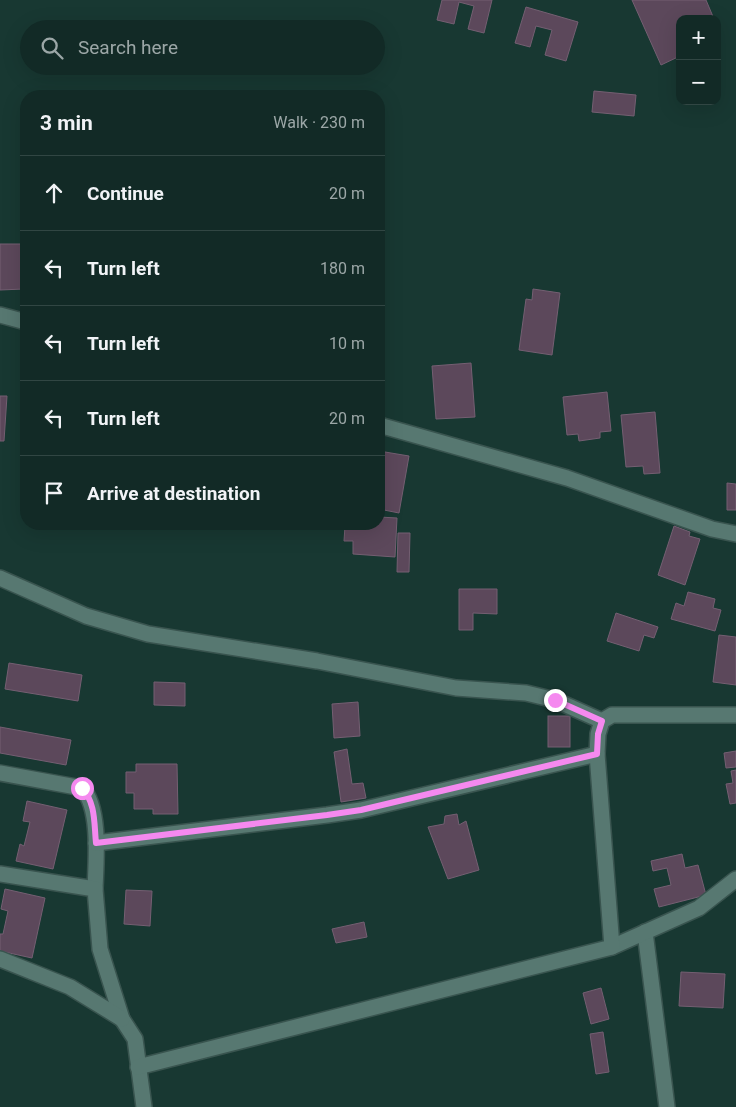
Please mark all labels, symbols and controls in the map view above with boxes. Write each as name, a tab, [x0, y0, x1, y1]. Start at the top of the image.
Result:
map controls	[676, 15, 721, 105]
button: +	[676, 15, 721, 60]
search box	[20, 20, 385, 75]
icon: search	[38, 34, 66, 62]
text: Search here	[78, 36, 178, 59]
button: −	[676, 60, 721, 105]
text: 3 min	[40, 111, 93, 135]
text: Walk · 230 m	[273, 113, 365, 132]
icon: ahead	[40, 179, 68, 207]
text: Continue	[87, 182, 164, 205]
text: 20 m	[329, 184, 365, 203]
icon: left	[40, 254, 68, 282]
text: Turn left	[87, 257, 160, 280]
text: 180 m	[320, 259, 365, 278]
icon: left	[40, 329, 68, 357]
text: Turn left	[87, 332, 160, 355]
text: 10 m	[329, 334, 365, 353]
icon: left	[40, 404, 68, 432]
text: Turn left	[87, 407, 160, 430]
text: 20 m	[329, 409, 365, 428]
icon: arrive	[40, 479, 68, 507]
text: Arrive at destination	[87, 482, 260, 505]
route end	[544, 689, 567, 712]
route start	[71, 777, 94, 800]

